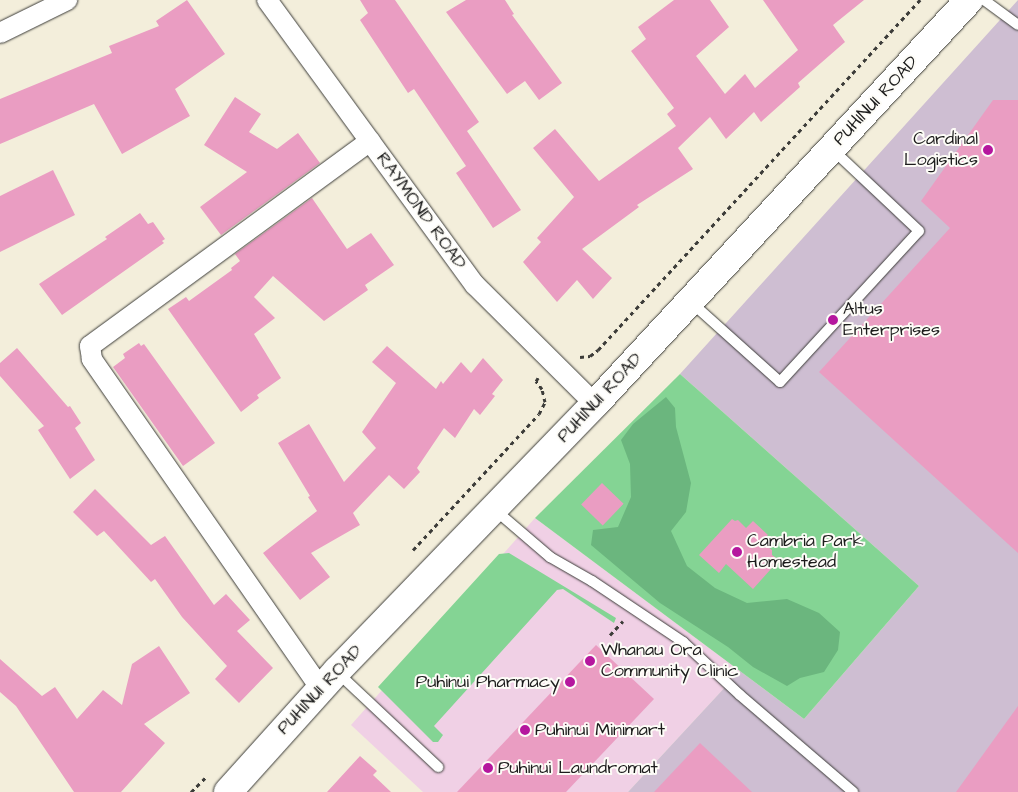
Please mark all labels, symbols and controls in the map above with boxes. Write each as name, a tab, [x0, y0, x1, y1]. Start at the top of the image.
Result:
street label: PUHINUI ROAD	[829, 52, 923, 150]
place label: Cardinal Logistics	[904, 129, 978, 172]
marker: Cardinal Logistics	[982, 144, 994, 156]
street label: RAYMOND ROAD	[371, 148, 471, 274]
place label: Altus Enterprises	[843, 299, 940, 342]
marker: Altus Enterprises	[827, 314, 839, 326]
street label: PUHINUI ROAD	[553, 349, 647, 447]
place label: Cambria Park Homestead	[747, 531, 864, 574]
marker: Cambria Park Homestead	[731, 546, 743, 558]
place label: Whanau Ora Community Clinic	[601, 640, 739, 682]
street label: PUHINUI ROAD	[273, 641, 367, 739]
marker: Whanau Ora Community Clinic	[583, 654, 597, 668]
place label: Puhinui Pharmacy	[416, 671, 560, 693]
marker: Puhinui Pharmacy	[564, 676, 576, 688]
place label: Puhinui Minimart	[535, 719, 665, 741]
marker: Puhinui Minimart	[519, 724, 531, 736]
place label: Puhinui Laundromat	[498, 757, 658, 779]
marker: Puhinui Laundromat	[482, 762, 494, 774]

